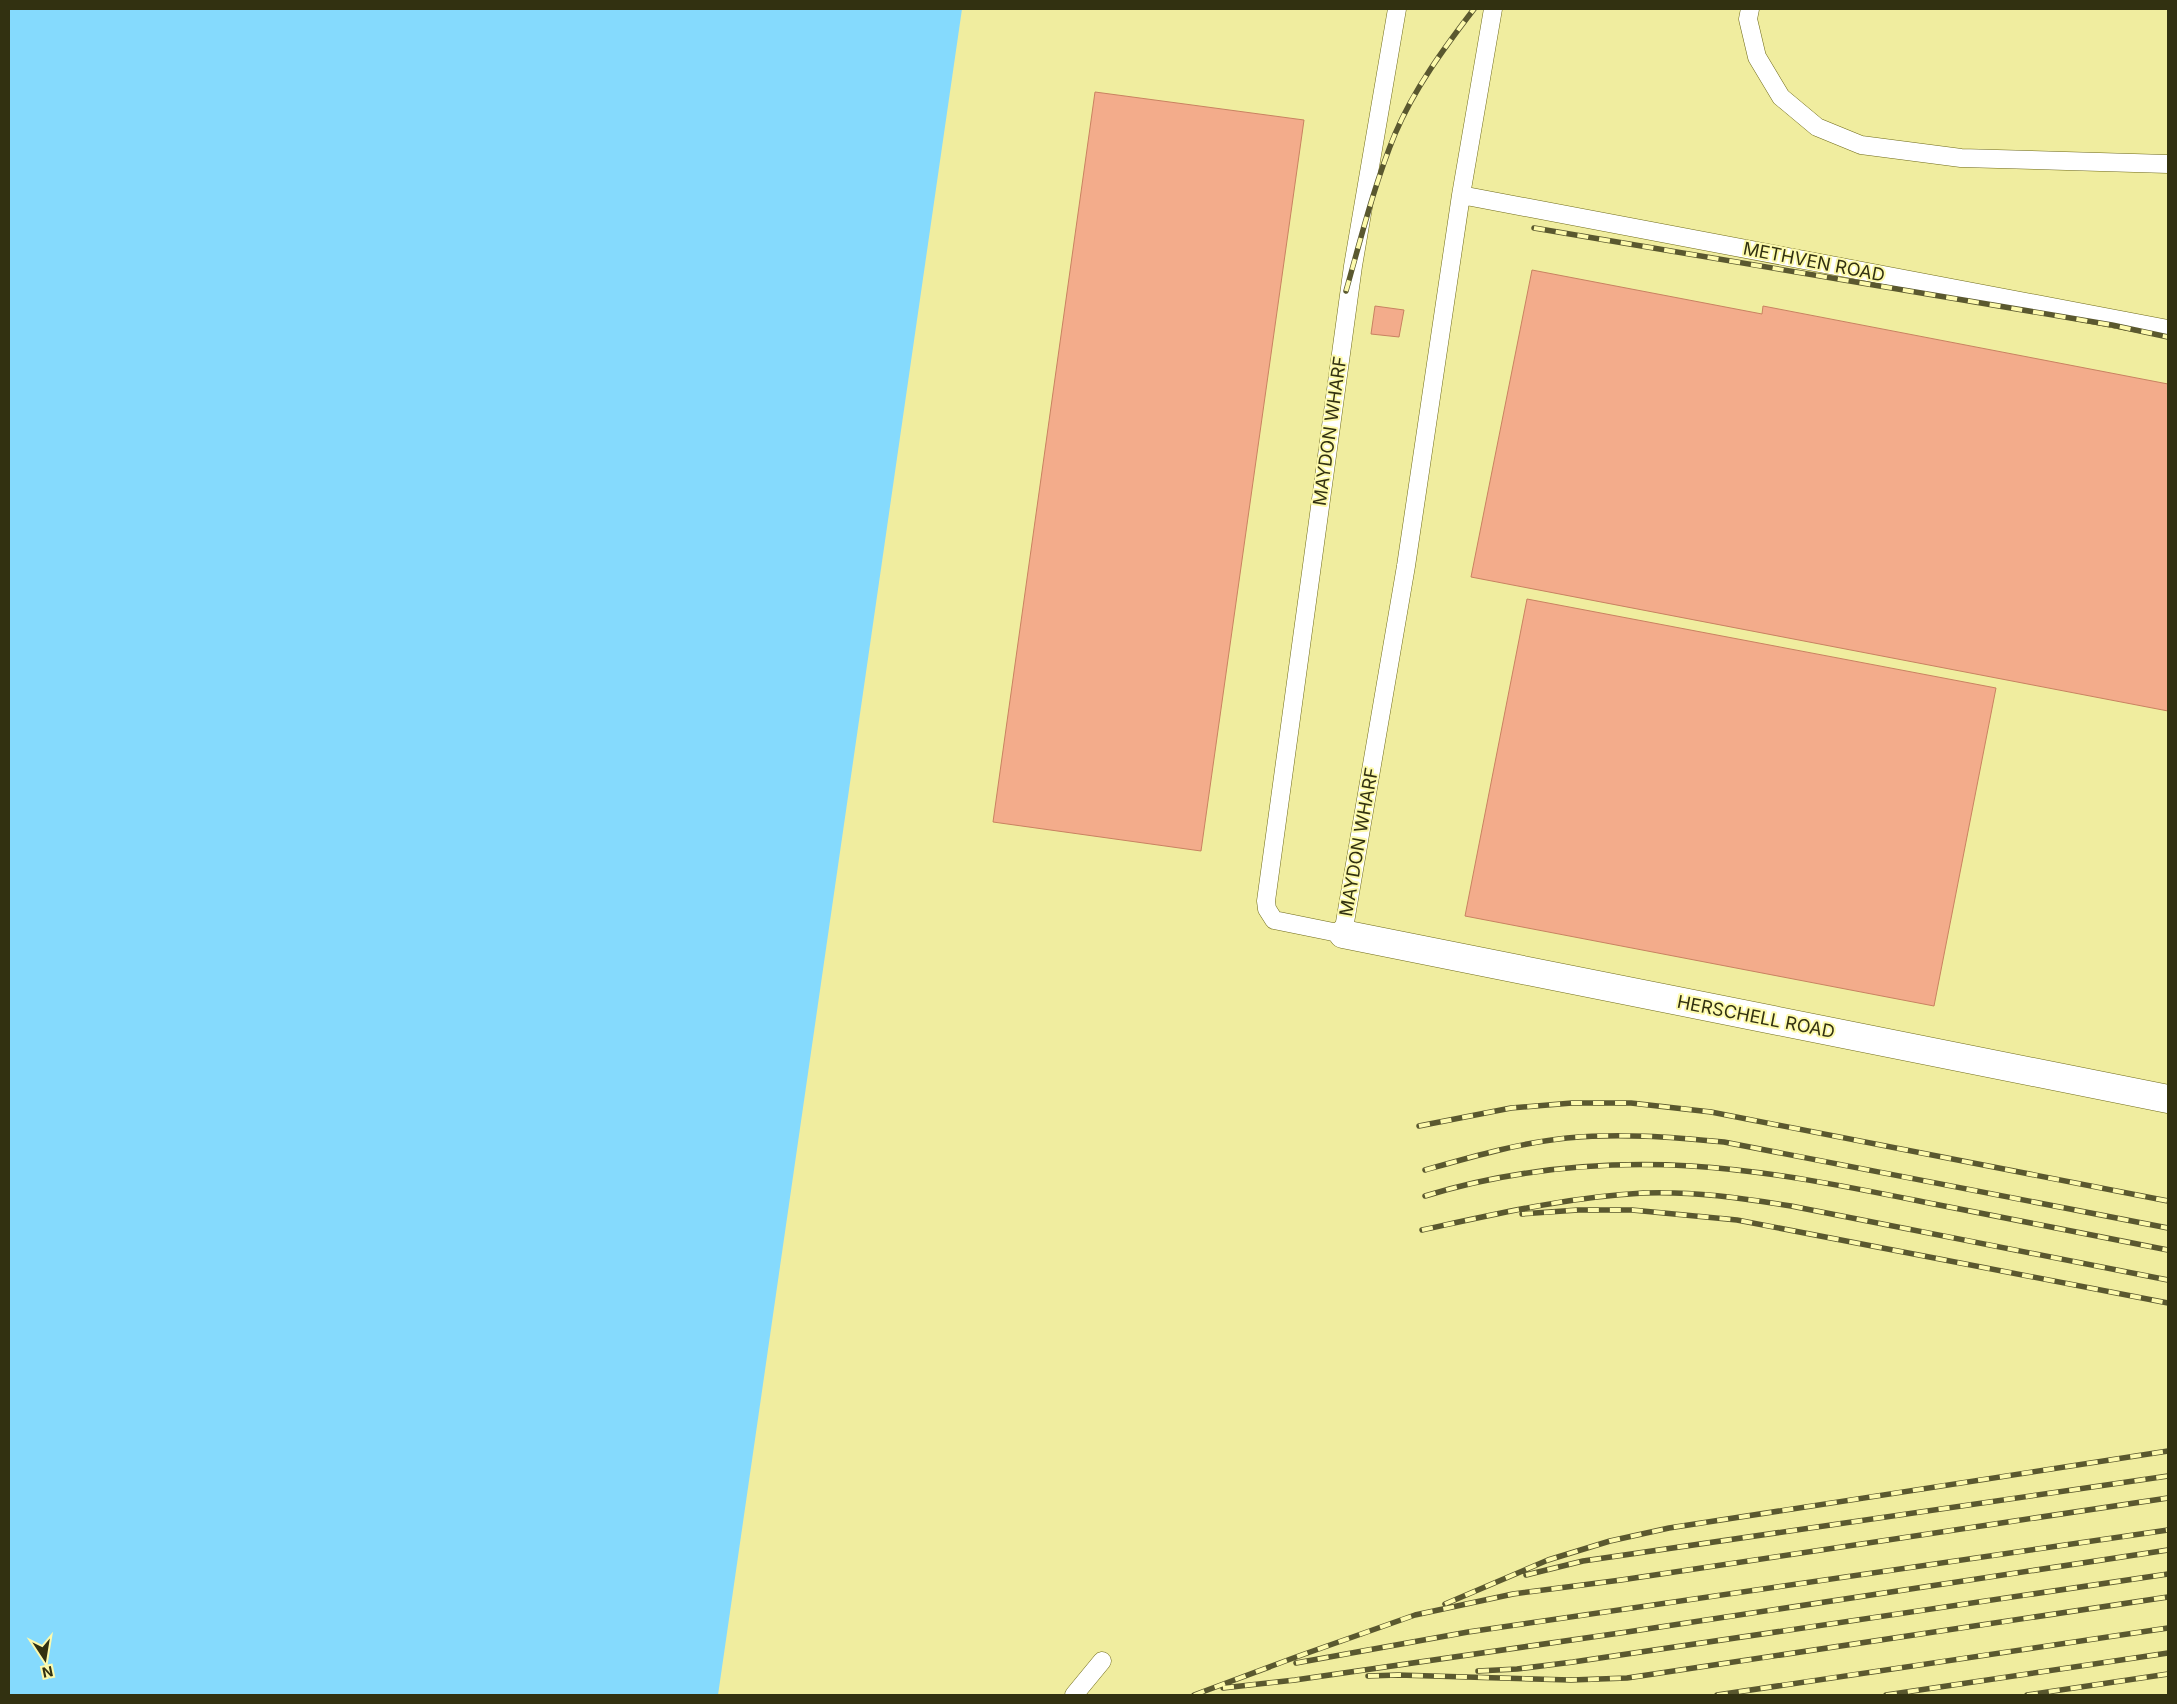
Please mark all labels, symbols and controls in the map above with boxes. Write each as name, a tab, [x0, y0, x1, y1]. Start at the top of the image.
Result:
street label: METHVEN ROAD	[1741, 237, 1887, 286]
street label: MAYDON WHARF	[1309, 355, 1350, 507]
street label: MAYDON WHARF	[1335, 766, 1382, 918]
street label: HERSCHELL ROAD	[1675, 991, 1837, 1042]
north arrow	[20, 1634, 70, 1684]
text: N	[41, 1663, 55, 1682]

